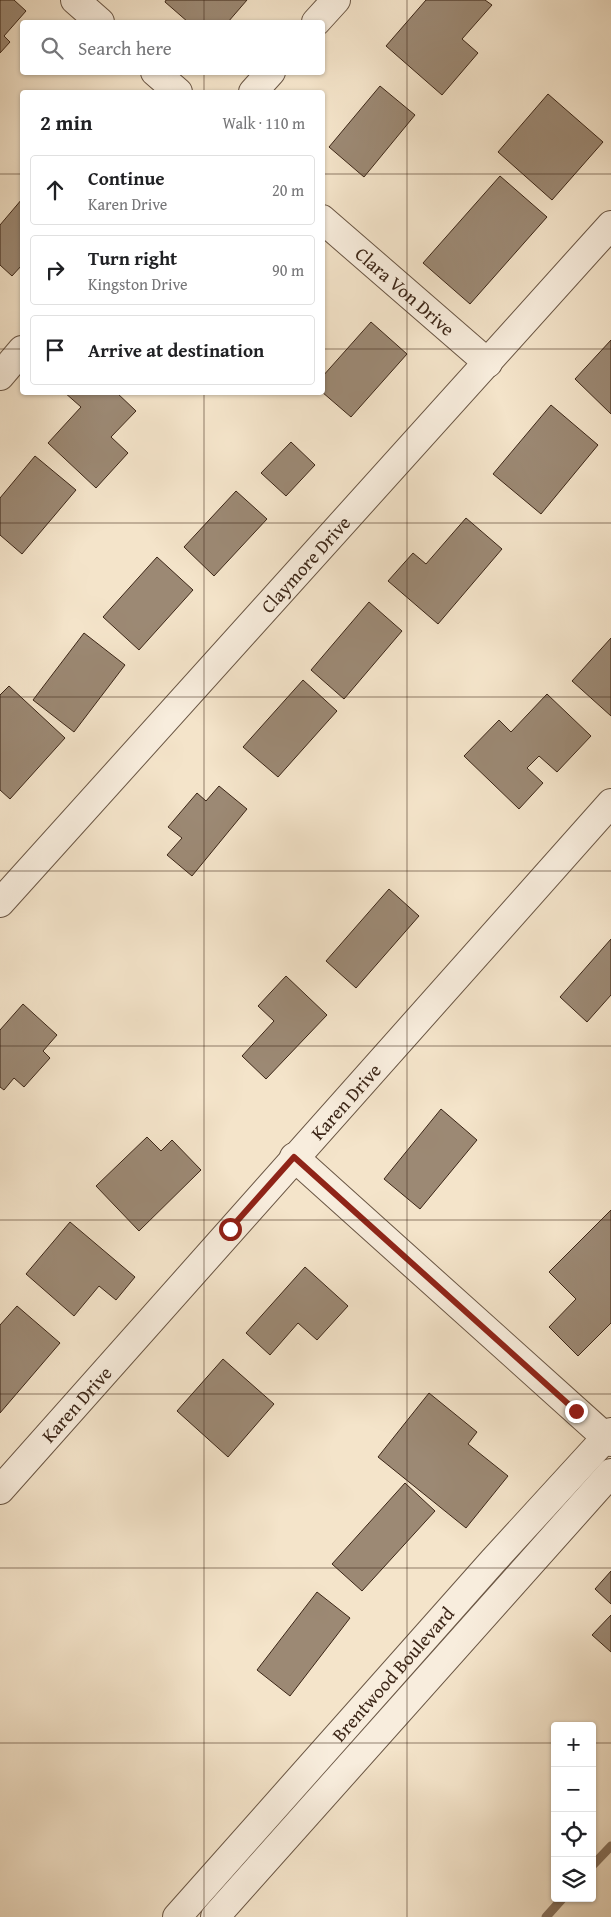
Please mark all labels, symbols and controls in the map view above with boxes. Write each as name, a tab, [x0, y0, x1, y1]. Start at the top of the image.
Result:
search box	[20, 20, 325, 75]
icon: search	[38, 34, 66, 62]
text: Search here	[78, 34, 172, 62]
text: 2 min	[40, 107, 92, 138]
text: Walk · 110 m	[222, 111, 305, 135]
text: Continue	[88, 164, 165, 192]
icon: ahead	[41, 176, 69, 204]
text: 20 m	[272, 178, 304, 202]
text: Karen Drive	[88, 192, 167, 216]
street label: Clara Von Drive	[349, 240, 461, 342]
text: Turn right	[88, 244, 177, 272]
icon: right	[41, 256, 69, 284]
text: 90 m	[272, 258, 304, 282]
text: Kingston Drive	[88, 272, 187, 296]
icon: arrive	[41, 336, 69, 364]
text: Arrive at destination	[88, 336, 264, 364]
street label: Claymore Drive	[254, 509, 357, 619]
street label: Karen Drive	[304, 1057, 387, 1146]
route start	[219, 1218, 242, 1241]
street label: Karen Drive	[35, 1359, 118, 1449]
route end	[565, 1400, 588, 1423]
street label: Brentwood Boulevard	[325, 1600, 461, 1748]
map controls	[551, 1722, 596, 1902]
button: +	[551, 1722, 596, 1767]
button: −	[551, 1767, 596, 1812]
button: locate	[551, 1812, 596, 1857]
button: layers	[551, 1857, 596, 1902]

